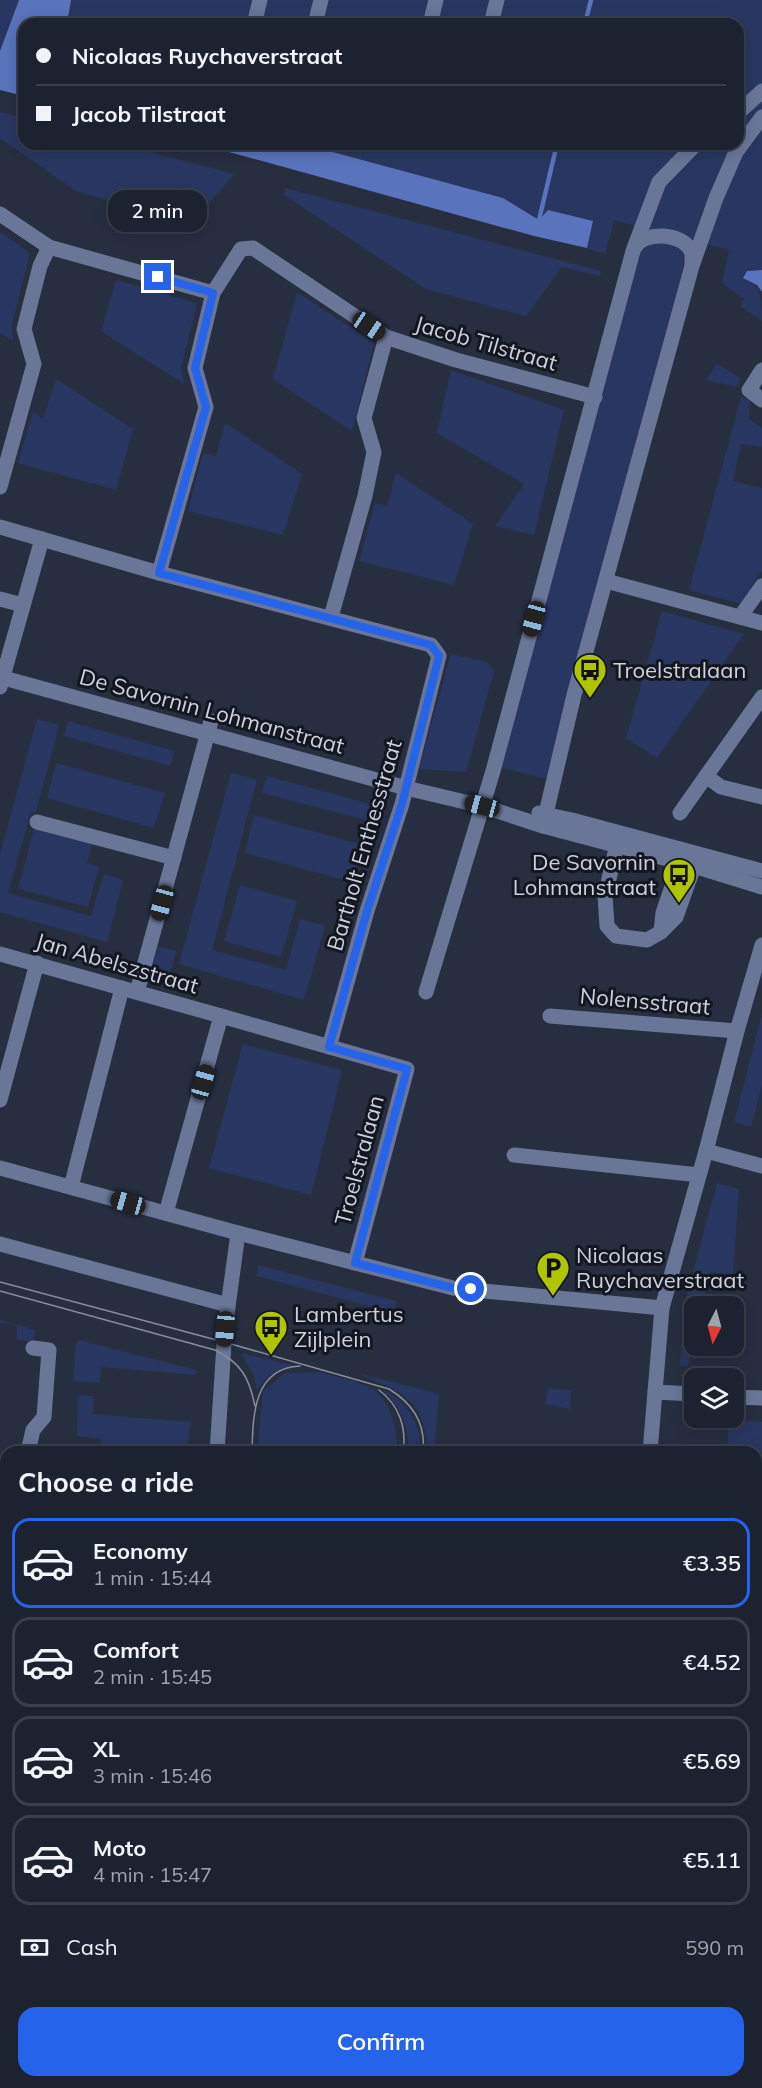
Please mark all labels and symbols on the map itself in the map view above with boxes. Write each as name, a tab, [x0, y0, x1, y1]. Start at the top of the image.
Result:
callout: 2 min	[108, 190, 207, 232]
route end	[144, 263, 171, 290]
car	[349, 308, 389, 344]
street label: Jacob Tilstraat	[412, 309, 561, 377]
car	[521, 599, 547, 639]
bus stop icon: Troelstralaan	[572, 652, 608, 699]
place label: Troelstralaan	[613, 656, 746, 684]
street label: De Savornin Lohmanstraat	[77, 662, 348, 760]
street label: Bartholt Enthesstraat	[320, 736, 408, 954]
car	[462, 793, 502, 819]
place label: De Savornin Lohmanstraat	[513, 848, 656, 901]
bus stop icon: De Savornin Lohmanstraat	[661, 857, 697, 904]
car	[149, 883, 175, 923]
street label: Jan Abelszstraat	[32, 926, 202, 1000]
street label: Nolensstraat	[579, 981, 712, 1021]
car	[189, 1062, 217, 1102]
street label: Troelstralaan	[328, 1092, 390, 1228]
car	[108, 1189, 148, 1217]
place label: Nicolaas Ruychaverstraat	[576, 1241, 744, 1294]
parking icon: Nicolaas Ruychaverstraat	[535, 1250, 571, 1297]
route start	[457, 1275, 484, 1302]
north arrow	[684, 1296, 744, 1356]
place label: Lambertus Zijlplein	[294, 1300, 404, 1353]
bus stop icon: Lambertus Zijlplein	[253, 1309, 289, 1356]
car	[214, 1310, 236, 1348]

